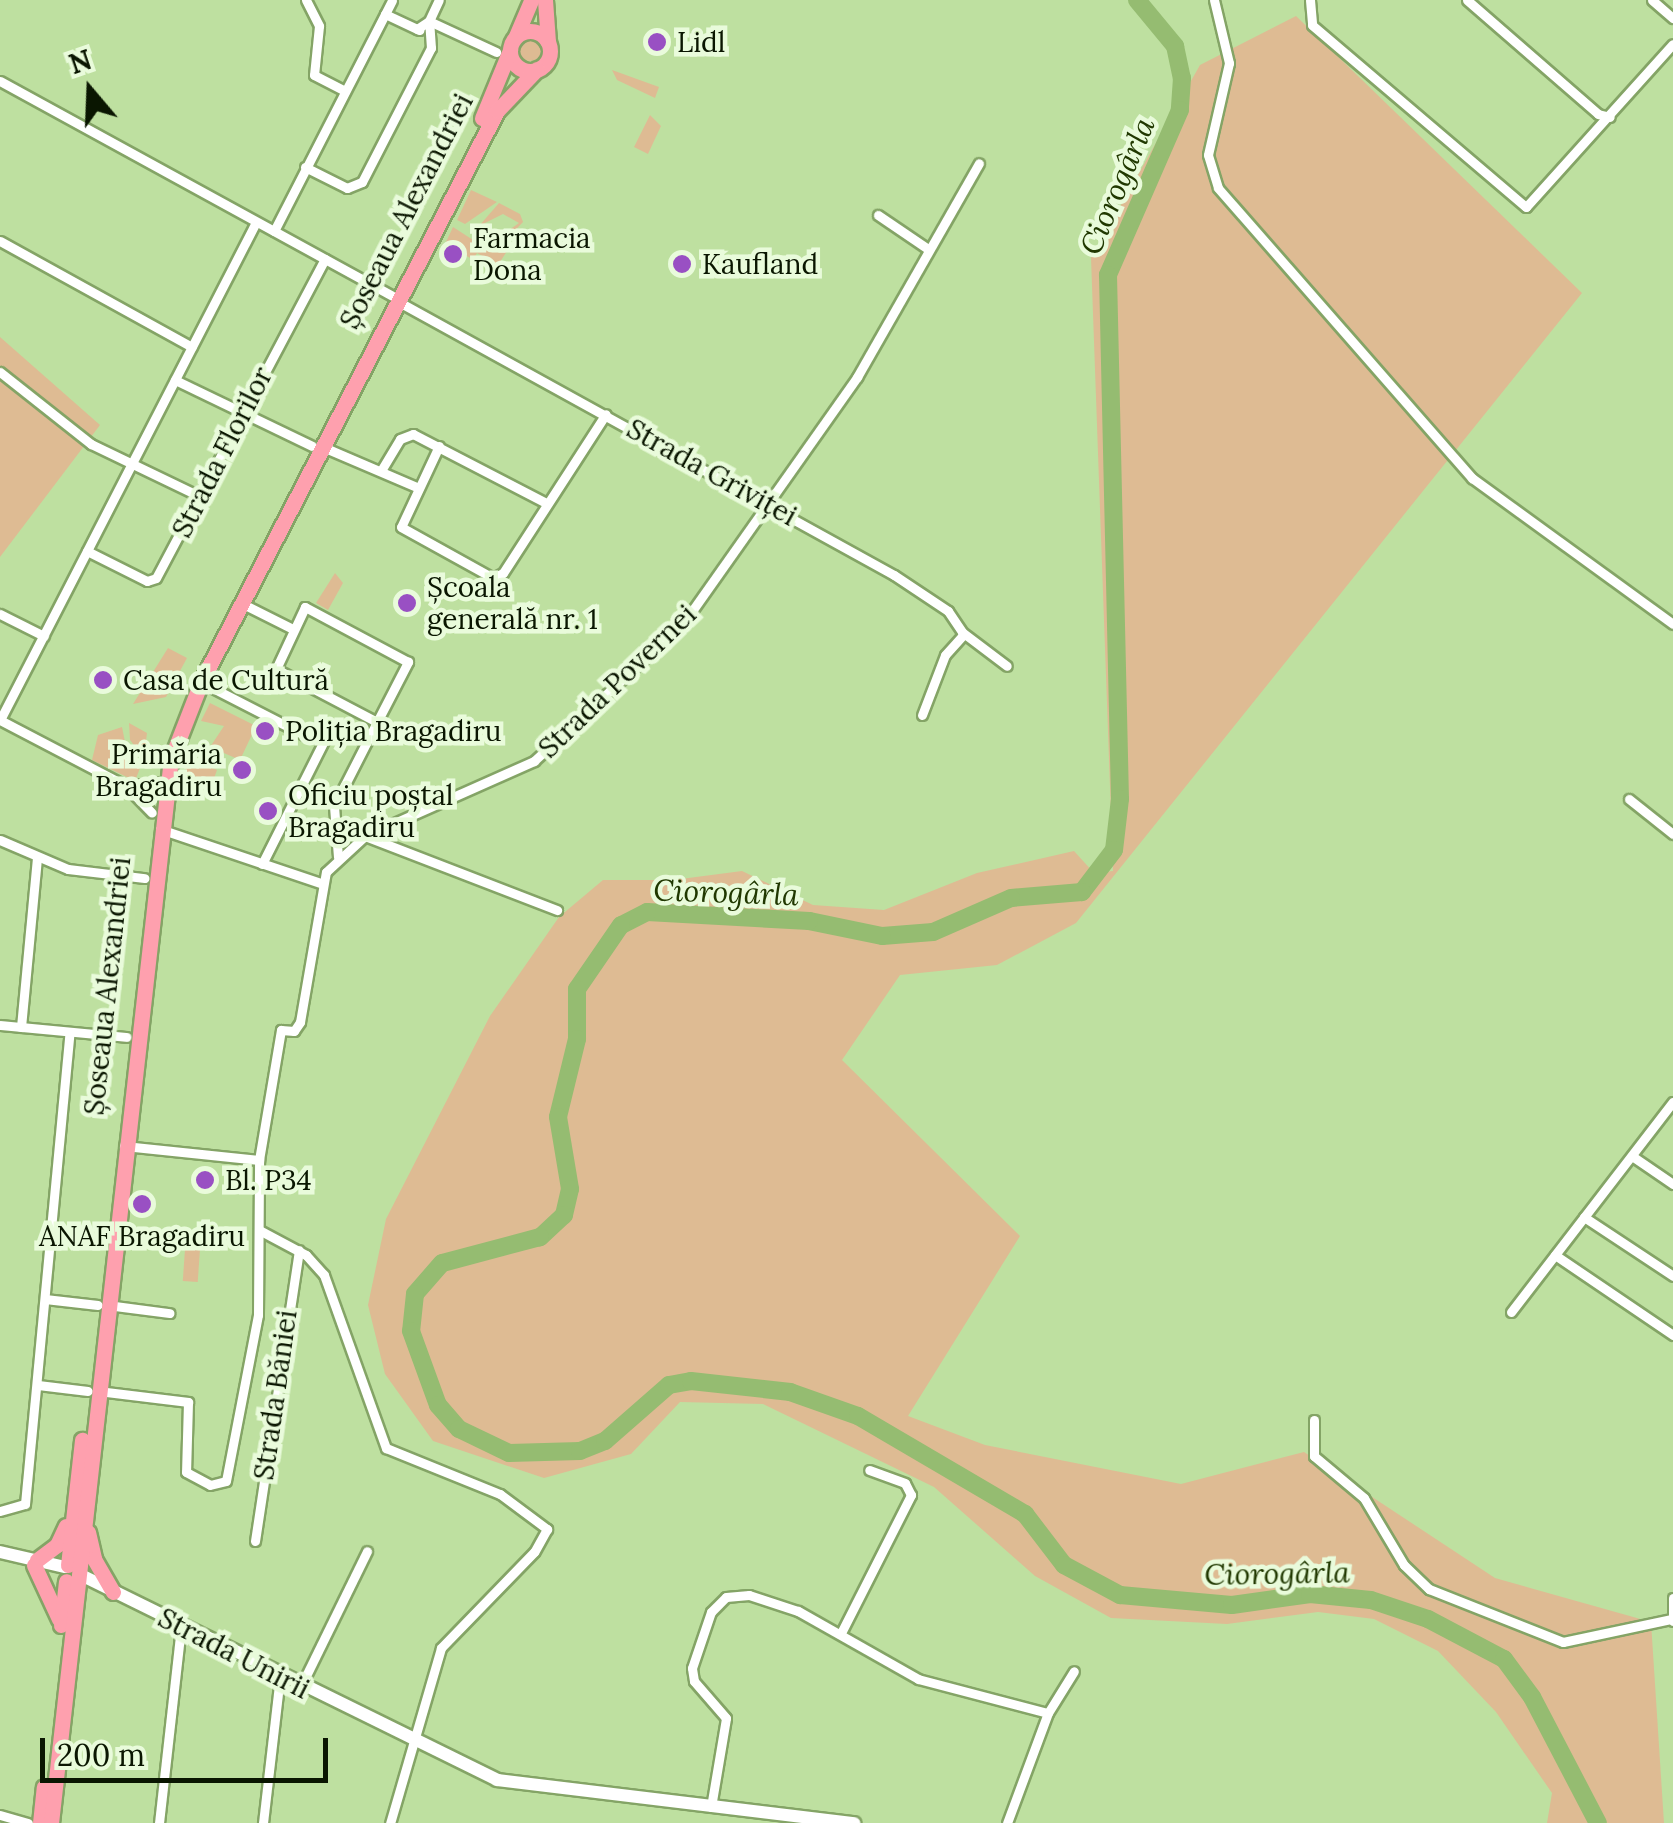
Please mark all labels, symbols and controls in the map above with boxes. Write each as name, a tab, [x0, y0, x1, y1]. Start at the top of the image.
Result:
place label: Lidl	[677, 25, 725, 59]
marker: Lidl	[646, 31, 668, 53]
north arrow	[40, 40, 140, 140]
text: N	[64, 41, 96, 82]
street label: Șoseaua Alexandriei	[332, 88, 480, 334]
water label: Ciorogârla	[1072, 112, 1162, 260]
place label: Farmacia Dona	[473, 221, 590, 287]
marker: Farmacia Dona	[442, 243, 464, 265]
place label: Kaufland	[702, 247, 818, 281]
marker: Kaufland	[671, 253, 693, 275]
street label: Strada Florilor	[165, 361, 279, 543]
street label: Strada Griviței	[621, 411, 803, 533]
place label: Școala generală nr. 1	[427, 570, 598, 636]
marker: Școala generală nr. 1	[396, 592, 418, 614]
street label: Strada Povernei	[531, 597, 703, 765]
place label: Casa de Cultură	[123, 663, 329, 697]
marker: Casa de Cultură	[92, 669, 114, 691]
place label: Poliția Bragadiru	[285, 714, 501, 748]
marker: Poliția Bragadiru	[254, 720, 276, 742]
place label: Primăria Bragadiru	[95, 737, 222, 803]
marker: Primăria Bragadiru	[231, 759, 253, 781]
place label: Oficiu poștal Bragadiru	[288, 778, 453, 844]
marker: Oficiu poștal Bragadiru	[257, 800, 279, 822]
street label: Șoseaua Alexandriei	[77, 855, 137, 1117]
water label: Ciorogârla	[653, 871, 799, 913]
place label: Bl. P34	[225, 1163, 312, 1197]
marker: Bl. P34	[194, 1169, 216, 1191]
marker: ANAF Bragadiru	[131, 1193, 153, 1215]
place label: ANAF Bragadiru	[39, 1219, 245, 1253]
street label: Strada Băniei	[246, 1308, 304, 1482]
water label: Ciorogârla	[1204, 1554, 1350, 1592]
street label: Strada Unirii	[153, 1601, 315, 1705]
scale bar	[45, 1718, 332, 1780]
text: 200 m	[57, 1736, 145, 1774]

